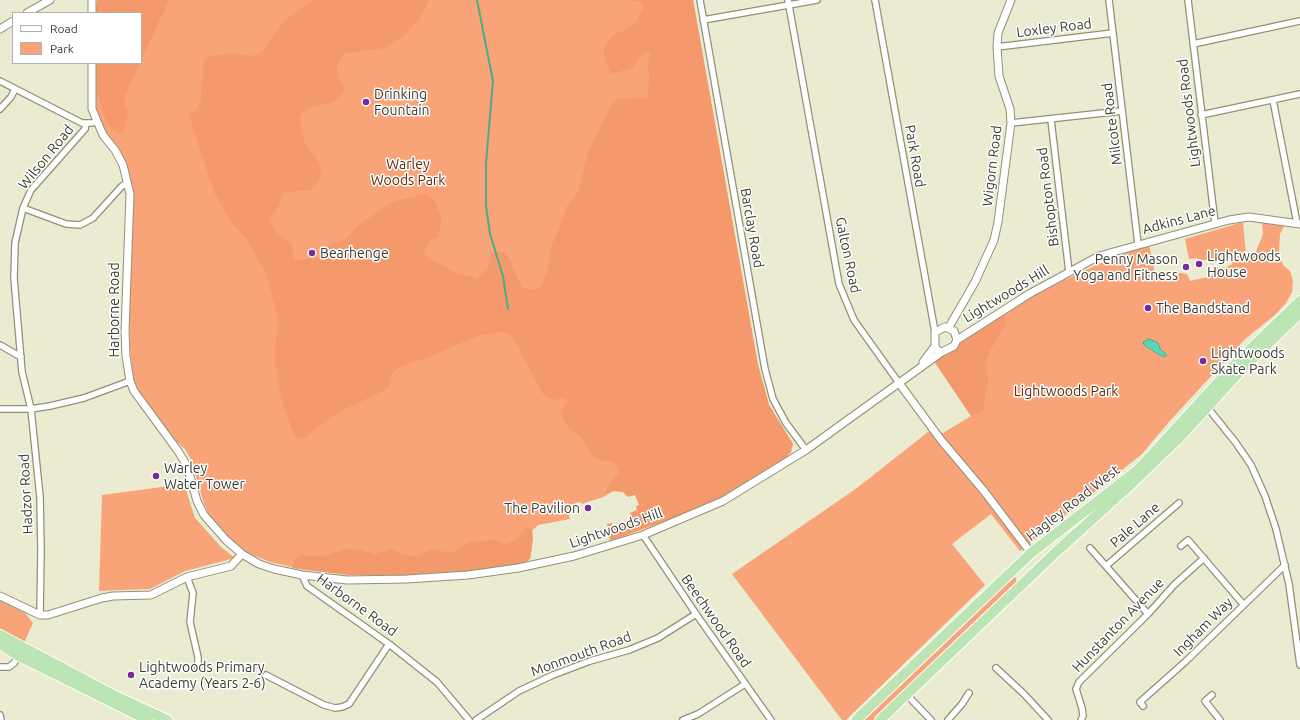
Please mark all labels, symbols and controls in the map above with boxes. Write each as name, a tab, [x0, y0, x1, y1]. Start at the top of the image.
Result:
legend	[12, 12, 142, 64]
street label: Loxley Road	[1015, 15, 1093, 41]
text: Road	[50, 22, 78, 35]
text: Park	[50, 42, 74, 55]
street label: Lightwoods Road	[1174, 58, 1204, 168]
street label: Milcote Road	[1099, 82, 1125, 166]
place label: Drinking Fountain	[374, 86, 430, 118]
marker: Drinking Fountain	[361, 97, 371, 107]
street label: Wilson Road	[15, 121, 77, 193]
street label: Park Road	[901, 123, 929, 189]
street label: Wigorn Road	[979, 124, 1005, 208]
street label: Bishopton Road	[1034, 146, 1062, 248]
park label: Warley Woods Park	[371, 156, 445, 188]
street label: Barclay Road	[737, 187, 767, 269]
street label: Adkins Lane	[1141, 202, 1217, 238]
street label: Galton Road	[832, 215, 864, 295]
place label: Bearhenge	[320, 245, 389, 261]
marker: Bearhenge	[307, 248, 317, 258]
place label: Lightwoods House	[1207, 248, 1281, 280]
place label: Penny Mason Yoga and Fitness	[1073, 251, 1178, 284]
marker: Lightwoods House	[1194, 259, 1204, 269]
street label: Harborne Road	[106, 262, 122, 358]
street label: Lightwoods Hill	[960, 262, 1052, 326]
marker: Penny Mason Yoga and Fitness	[1181, 262, 1191, 272]
place label: The Bandstand	[1156, 300, 1250, 316]
marker: The Bandstand	[1143, 303, 1153, 313]
place label: Lightwoods Skate Park	[1211, 345, 1285, 378]
marker: Lightwoods Skate Park	[1198, 356, 1208, 366]
park label: Lightwoods Park	[1014, 383, 1118, 399]
street label: Hadzor Road	[16, 453, 36, 535]
place label: Warley Water Tower	[164, 460, 245, 492]
street label: Hagley Road West	[1023, 461, 1123, 545]
marker: Warley Water Tower	[151, 471, 161, 481]
street label: Pale Lane	[1107, 499, 1163, 551]
place label: The Pavilion	[504, 500, 580, 516]
marker: The Pavilion	[583, 503, 593, 513]
street label: Lightwoods Hill	[567, 504, 665, 552]
street label: Harborne Road	[314, 570, 400, 640]
street label: Beechwood Road	[678, 571, 754, 671]
street label: Hunstanton Avenue	[1069, 574, 1167, 676]
street label: Ingham Way	[1170, 594, 1236, 660]
street label: Monmouth Road	[529, 628, 633, 680]
place label: Lightwoods Primary Academy (Years 2-6)	[139, 659, 266, 692]
marker: Lightwoods Primary Academy (Years 2-6)	[126, 670, 136, 680]

